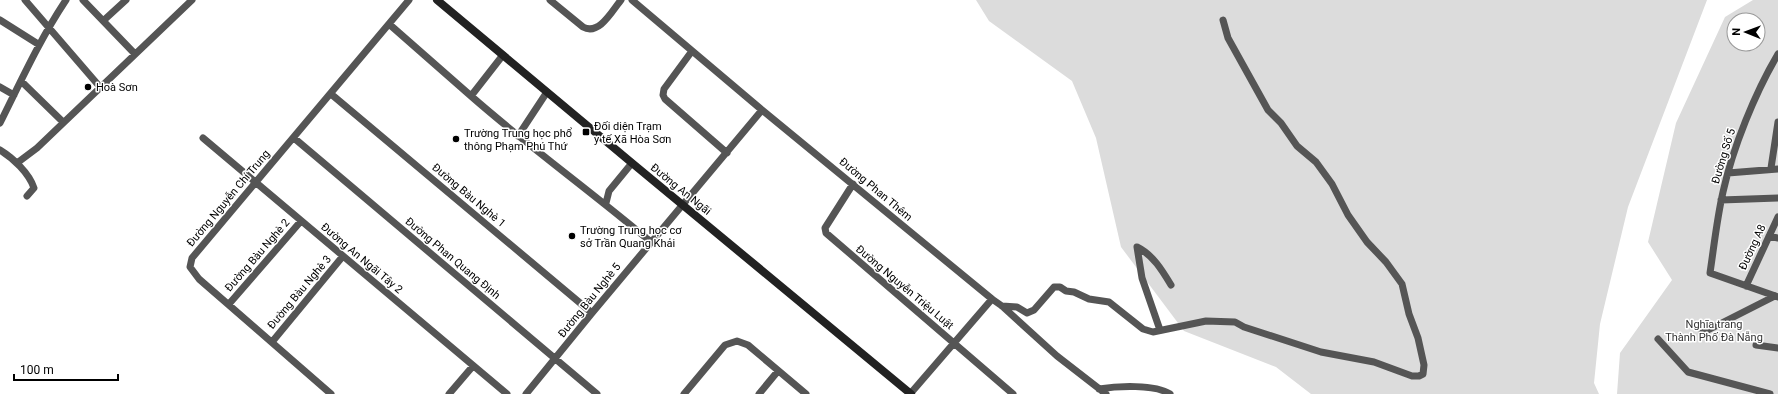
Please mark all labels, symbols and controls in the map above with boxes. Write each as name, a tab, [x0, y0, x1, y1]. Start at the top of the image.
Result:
north arrow	[1726, 12, 1766, 52]
text: N	[1730, 28, 1743, 36]
place label: Hoà Sơn	[96, 81, 138, 94]
marker: Hoà Sơn	[83, 82, 93, 92]
place label: Đối diện Trạm y tế Xã Hòa Sơn	[594, 120, 671, 146]
place label: Trường Trung học phổ thông Phạm Phú Thứ	[464, 127, 572, 153]
marker: Đối diện Trạm y tế Xã Hòa Sơn	[581, 127, 591, 137]
street label: Đường Số 5	[1709, 127, 1738, 185]
marker: Trường Trung học phổ thông Phạm Phú Thứ	[451, 134, 461, 144]
street label: Đường Nguyễn Chí Trung	[184, 147, 273, 249]
street label: Đường Phan Thêm	[837, 155, 915, 224]
street label: Đường Bàu Nghè 1	[429, 161, 508, 230]
street label: Đường An Ngãi	[648, 161, 714, 218]
street label: Đường Phan Quang Định	[403, 215, 503, 302]
street label: Đường Bàu Nghè 2	[222, 216, 292, 294]
street label: Đường An Ngãi Tây 2	[318, 220, 405, 296]
street label: Đường A8	[1736, 222, 1769, 272]
place label: Trường Trung học cơ sở Trần Quang Khải	[580, 224, 682, 250]
marker: Trường Trung học cơ sở Trần Quang Khải	[567, 231, 577, 241]
street label: Đường Nguyễn Triệu Luật	[853, 243, 957, 332]
street label: Đường Bàu Nghè 3	[265, 253, 334, 332]
street label: Đường Bàu Nghè 5	[555, 261, 623, 340]
park label: Nghĩa trang Thành Phố Đà Nẵng	[1665, 318, 1763, 344]
scale bar	[14, 356, 118, 382]
text: 100 m	[20, 363, 54, 377]

